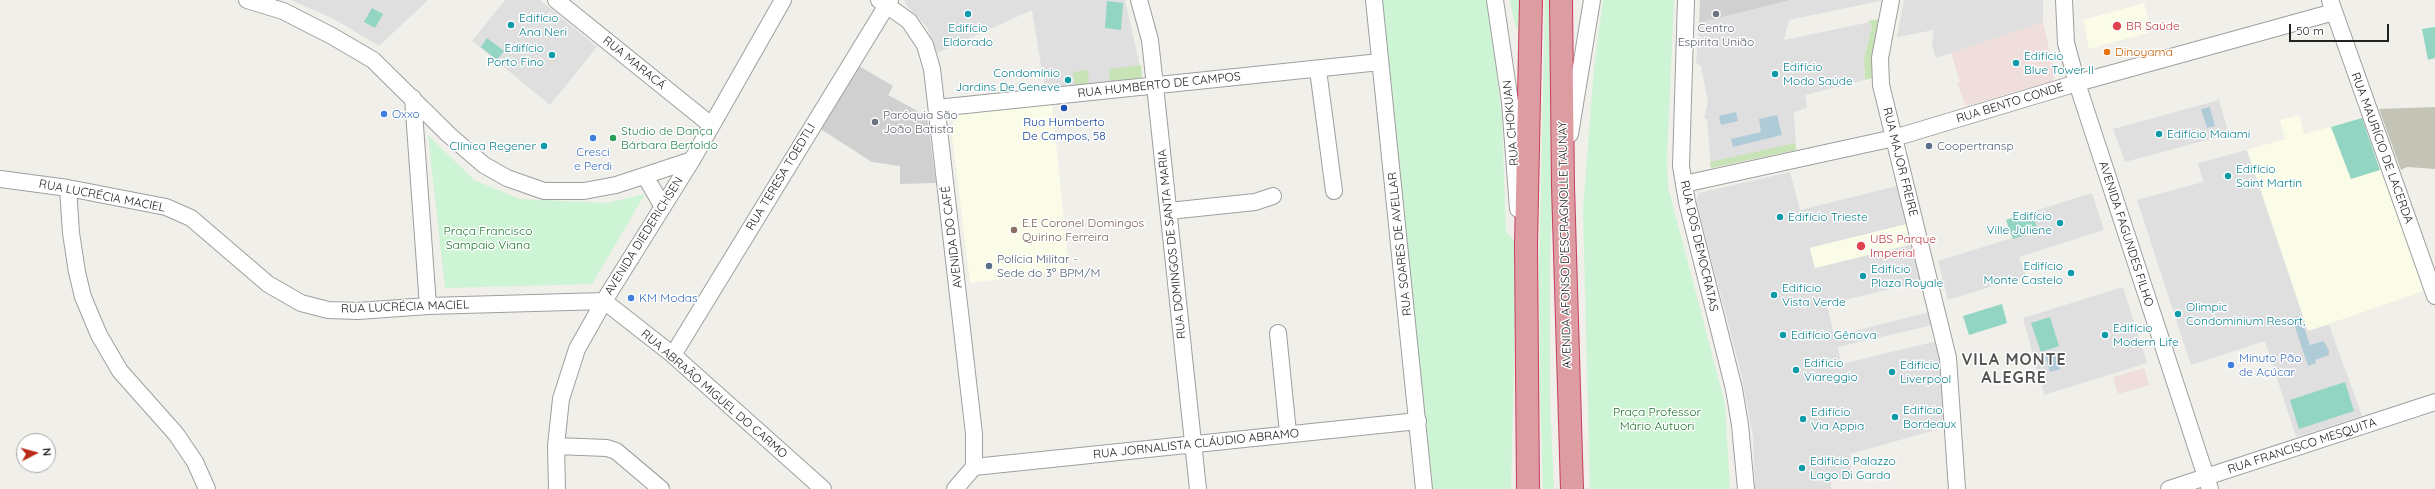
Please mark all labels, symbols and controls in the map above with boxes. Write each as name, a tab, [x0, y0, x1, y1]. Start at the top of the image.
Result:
marker: Edifício Eldorado	[963, 9, 973, 19]
marker: Centro Espirita União	[1711, 9, 1721, 19]
place label: Edifício Ana Neri	[519, 11, 567, 39]
scale bar	[2291, 16, 2391, 42]
place label: BR Saúde	[2126, 19, 2180, 33]
marker: Edifício Ana Neri	[506, 20, 516, 30]
marker: BR Saúde	[2111, 20, 2123, 32]
place label: Edifício Eldorado	[943, 21, 993, 49]
place label: Centro Espirita União	[1678, 21, 1754, 49]
text: 50 m	[2296, 23, 2324, 38]
street label: RUA MARACÁ	[600, 33, 668, 93]
place label: Edifício Porto Fino	[487, 41, 544, 69]
place label: Dinoyama	[2115, 45, 2173, 59]
marker: Dinoyama	[2102, 47, 2112, 57]
place label: Edifício Blue Tower II	[2024, 49, 2094, 77]
marker: Edifício Porto Fino	[547, 50, 557, 60]
marker: Edifício Blue Tower II	[2011, 58, 2021, 68]
place label: Edifício Modo Saúde	[1783, 60, 1853, 88]
place label: Condomínio Jardins De Geneve	[955, 66, 1060, 94]
street label: RUA HUMBERTO DE CAMPOS	[1077, 69, 1241, 101]
marker: Edifício Modo Saúde	[1770, 69, 1780, 79]
street label: RUA MAURÍCIO DE LACERDA	[2348, 70, 2416, 226]
marker: Condomínio Jardins De Geneve	[1063, 75, 1073, 85]
street label: RUA CHOKUAN	[1500, 80, 1522, 166]
street label: RUA BENTO CONDE	[1955, 80, 2065, 126]
marker: Rua Humberto De Campos, 58	[1059, 103, 1069, 113]
street label: RUA MAJOR FREIRE	[1879, 106, 1921, 218]
place label: Oxxo	[392, 107, 420, 121]
place label: Paróquia São João Batista	[883, 108, 958, 136]
marker: Oxxo	[379, 109, 389, 119]
place label: Rua Humberto De Campos, 58	[1022, 115, 1106, 143]
marker: Paróquia São João Batista	[870, 117, 880, 127]
street label: RUA TERESA TOEDTLI	[743, 121, 819, 233]
street label: AVENIDA AFONSO D'ESCRAGNOLLE TAUNAY	[1556, 121, 1574, 369]
place label: Studio de Dança Bárbara Bertoldo	[621, 124, 718, 152]
place label: Edifício Maiami	[2167, 127, 2250, 141]
marker: Edifício Maiami	[2154, 129, 2164, 139]
marker: Cresci e Perdi	[588, 133, 598, 143]
marker: Studio de Dança Bárbara Bertoldo	[608, 133, 618, 143]
place label: Clínica Regener	[450, 139, 536, 153]
place label: Coopertransp	[1937, 139, 2014, 153]
marker: Clínica Regener	[539, 141, 549, 151]
marker: Coopertransp	[1924, 141, 1934, 151]
place label: Cresci e Perdi	[574, 145, 612, 173]
street label: RUA DOMINGOS DE SANTA MARIA	[1155, 148, 1189, 340]
street label: AVENIDA FAGUNDES FILHO	[2096, 159, 2156, 309]
place label: Edifício Saint Martin	[2236, 162, 2302, 190]
street label: RUA SOARES DE AVELLAR	[1385, 171, 1415, 317]
marker: Edifício Saint Martin	[2223, 171, 2233, 181]
street label: AVENIDA DIEDERICHSEN	[602, 174, 686, 298]
street label: RUA LUCRÉCIA MACIEL	[38, 177, 166, 215]
street label: RUA DOS DEMOCRATAS	[1677, 179, 1721, 313]
street label: AVENIDA DO CAFÉ	[939, 185, 965, 289]
place label: Edifício Ville Juliene	[1986, 209, 2052, 237]
place label: Edifício Trieste	[1788, 210, 1868, 224]
marker: Edifício Trieste	[1775, 212, 1785, 222]
place label: E.E Coronel Domingos Quirino Ferreira	[1022, 216, 1144, 244]
marker: Edifício Ville Juliene	[2055, 218, 2065, 228]
park label: Praça Francisco Sampaio Viana	[444, 224, 532, 252]
marker: E.E Coronel Domingos Quirino Ferreira	[1009, 225, 1019, 235]
place label: UBS Parque Imperial	[1870, 232, 1936, 260]
marker: UBS Parque Imperial	[1855, 240, 1867, 252]
place label: Polícia Militar - Sede do 3º BPM/M	[997, 252, 1100, 280]
place label: Edifício Monte Castelo	[1983, 259, 2063, 287]
marker: Polícia Militar - Sede do 3º BPM/M	[984, 261, 994, 271]
place label: Edifício Plaza Royale	[1871, 262, 1943, 290]
marker: Edifício Monte Castelo	[2066, 268, 2076, 278]
marker: Edifício Plaza Royale	[1858, 271, 1868, 281]
place label: Edifício Vista Verde	[1782, 281, 1846, 309]
marker: Edifício Vista Verde	[1769, 290, 1779, 300]
place label: KM Modas	[639, 291, 698, 305]
marker: KM Modas	[626, 293, 636, 303]
street label: RUA LUCRÉCIA MACIEL	[341, 298, 469, 316]
place label: Olimpic Condominium Resort,	[2186, 300, 2305, 328]
marker: Olimpic Condominium Resort,	[2173, 309, 2183, 319]
place label: Edifício Modern Life	[2113, 321, 2179, 349]
street label: RUA ABRAÃO MIGUEL DO CARMO	[638, 326, 790, 462]
place label: Edifício Gênova	[1791, 328, 1877, 342]
marker: Edifício Gênova	[1778, 330, 1788, 340]
marker: Edifício Modern Life	[2100, 330, 2110, 340]
district label: VILA MONTE ALEGRE	[1961, 350, 2067, 388]
place label: Minuto Pão de Açúcar	[2239, 351, 2301, 379]
place label: Edifício Viareggio	[1804, 356, 1858, 384]
place label: Edifício Liverpool	[1900, 358, 1951, 386]
marker: Minuto Pão de Açúcar	[2226, 360, 2236, 370]
marker: Edifício Viareggio	[1791, 365, 1801, 375]
marker: Edifício Liverpool	[1887, 367, 1897, 377]
place label: Edifício Bordeaux	[1903, 403, 1956, 431]
park label: Praça Professor Mário Autuori	[1613, 405, 1701, 433]
place label: Edifício Via Appia	[1811, 405, 1864, 433]
marker: Edifício Bordeaux	[1890, 412, 1900, 422]
marker: Edifício Via Appia	[1798, 414, 1808, 424]
street label: RUA FRANCISCO MESQUITA	[2226, 415, 2378, 477]
street label: RUA JORNALISTA CLÁUDIO ABRAMO	[1092, 426, 1300, 462]
north arrow	[16, 433, 56, 473]
text: N	[40, 447, 54, 457]
place label: Edifício Palazzo Lago Di Garda	[1810, 454, 1896, 482]
marker: Edifício Palazzo Lago Di Garda	[1797, 463, 1807, 473]

